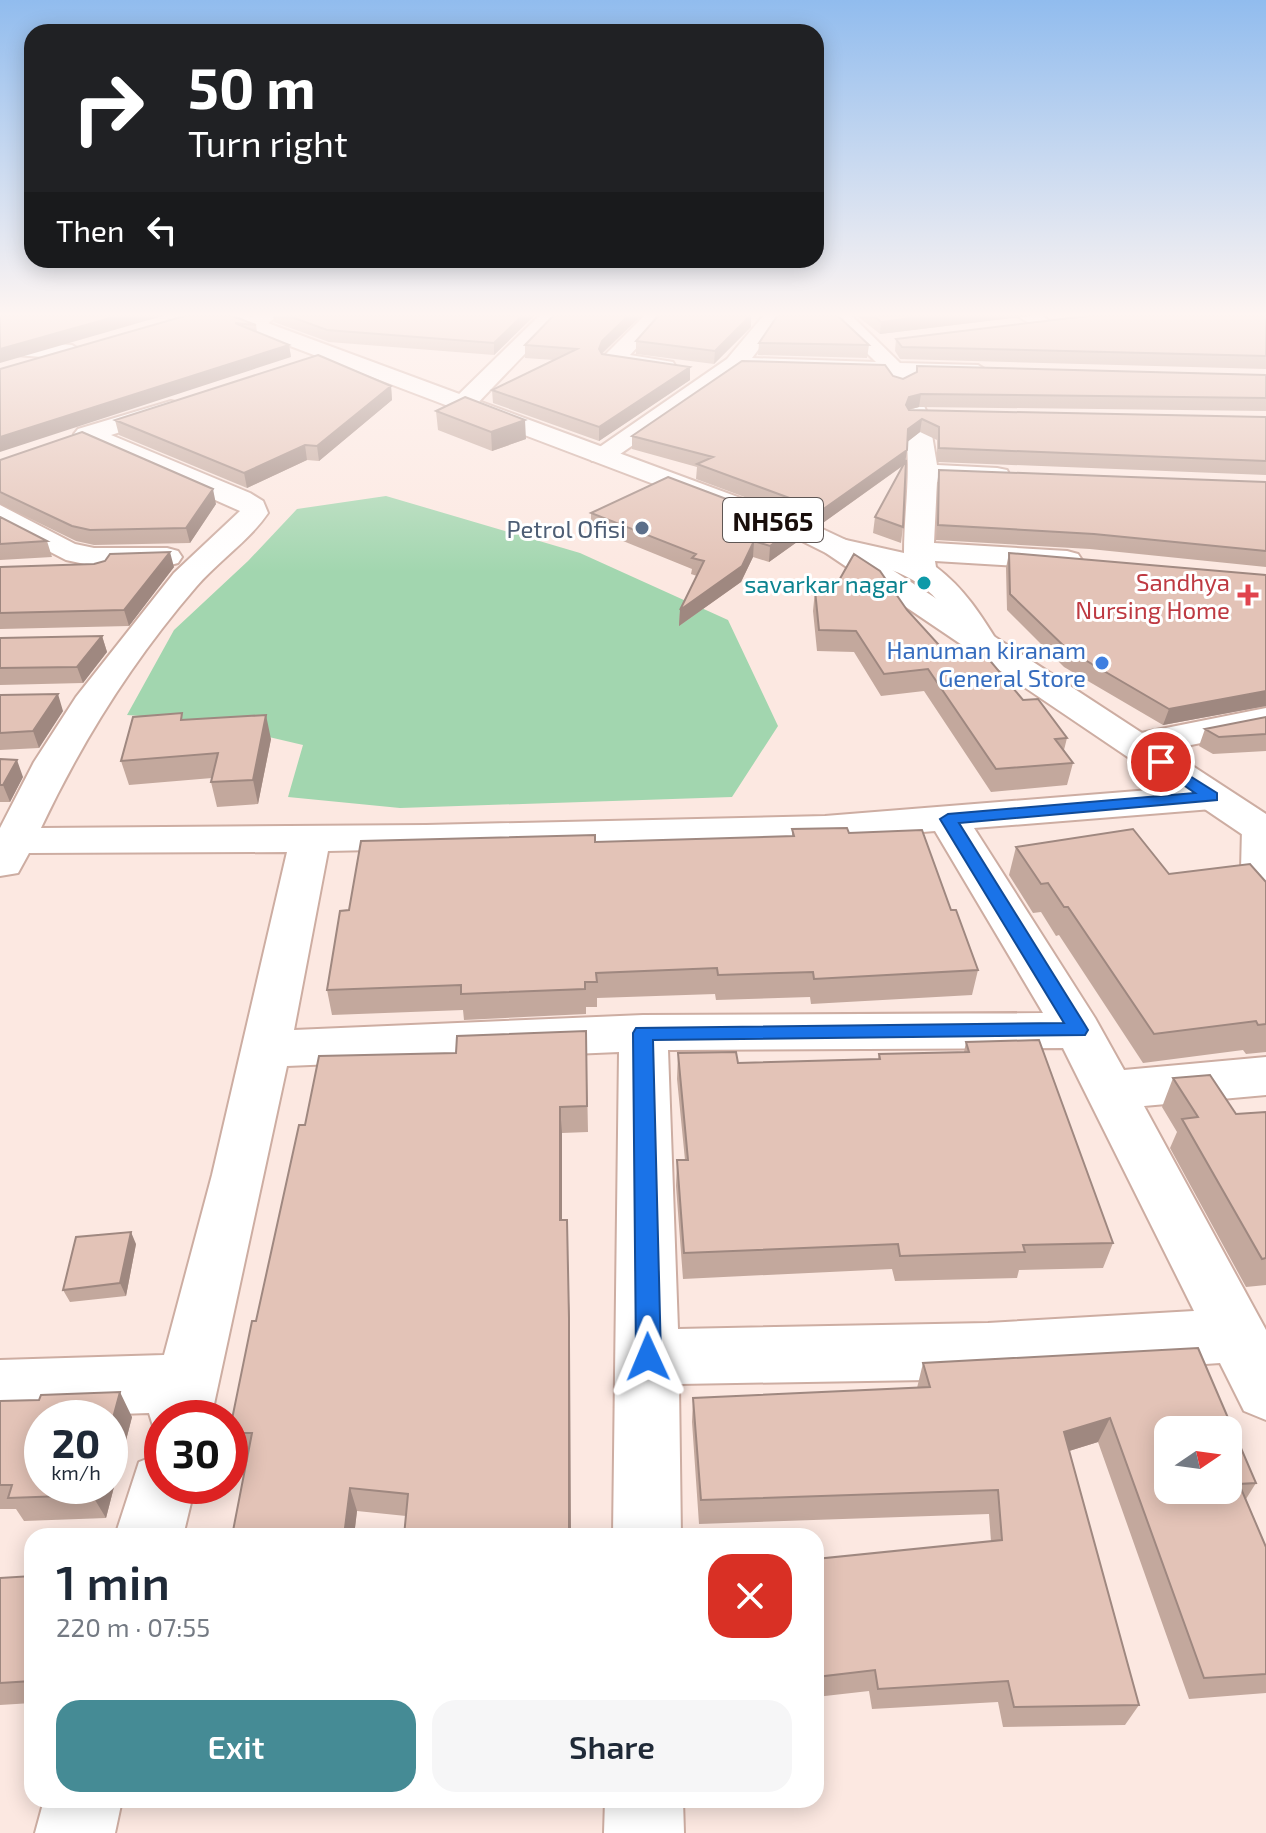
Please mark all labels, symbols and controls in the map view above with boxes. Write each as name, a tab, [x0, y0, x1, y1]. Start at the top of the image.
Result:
text: 50 m	[188, 53, 316, 120]
icon: right	[56, 56, 160, 160]
text: Turn right	[188, 121, 348, 164]
icon: left	[140, 208, 184, 252]
text: Then	[56, 212, 124, 248]
road number: NH565	[723, 498, 823, 542]
place label: Petrol Ofisi	[506, 514, 626, 543]
marker: Petrol Ofisi	[633, 519, 651, 537]
place label: Sandhya Nursing Home	[1075, 567, 1230, 624]
place label: savarkar nagar	[744, 569, 908, 598]
marker: savarkar nagar	[915, 574, 933, 592]
marker: Sandhya Nursing Home	[1237, 584, 1259, 606]
place label: Hanuman kiranam General Store	[887, 635, 1086, 692]
marker: Hanuman kiranam General Store	[1093, 654, 1111, 672]
pin	[1127, 728, 1195, 796]
icon: arrive	[1139, 740, 1183, 784]
position arrow	[606, 1315, 690, 1399]
speed limit sign: 30	[144, 1400, 248, 1504]
north arrow	[1154, 1416, 1242, 1504]
map controls	[1154, 1416, 1242, 1504]
text: 20	[52, 1418, 100, 1466]
text: km/h	[51, 1460, 101, 1484]
text: 1 min	[56, 1552, 170, 1610]
button: close	[708, 1554, 792, 1638]
text: 220 m · 07:55	[56, 1611, 210, 1642]
button: Exit	[56, 1700, 416, 1792]
button: Share	[432, 1700, 792, 1792]

